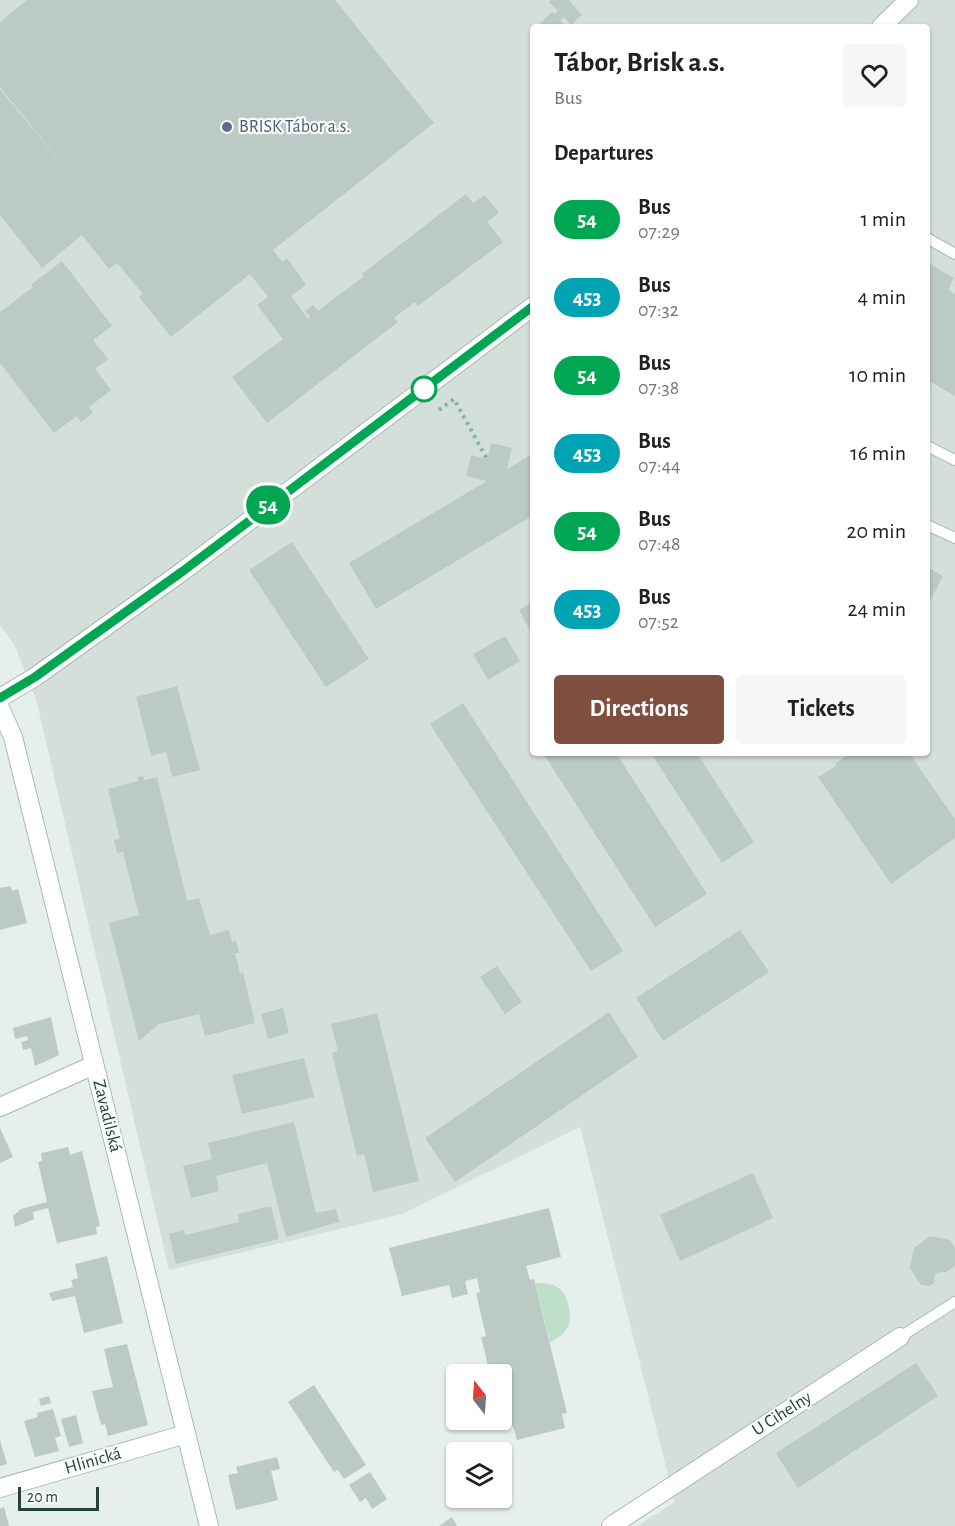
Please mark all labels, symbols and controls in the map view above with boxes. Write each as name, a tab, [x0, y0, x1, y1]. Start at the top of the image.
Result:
button: heart	[843, 44, 906, 107]
text: Tábor, Brisk a.s.	[554, 49, 725, 77]
text: Bus	[554, 88, 582, 108]
place label: BRISK Tábor a.s.	[239, 118, 350, 136]
marker: BRISK Tábor a.s.	[220, 120, 234, 134]
text: Departures	[554, 142, 654, 164]
text: Bus	[638, 196, 671, 218]
text: 1 min	[861, 208, 906, 230]
text: 54	[577, 209, 597, 230]
text: 07:29	[638, 222, 680, 242]
text: Bus	[638, 274, 671, 296]
text: 4 min	[858, 286, 906, 308]
text: 453	[573, 287, 601, 308]
text: 07:32	[638, 300, 679, 320]
text: Bus	[638, 352, 671, 374]
text: 10 min	[849, 364, 906, 386]
text: 54	[577, 365, 597, 386]
unlabelled marker	[411, 376, 437, 402]
text: 07:38	[638, 378, 679, 398]
text: Bus	[638, 430, 671, 452]
text: 16 min	[850, 442, 906, 464]
text: 453	[573, 443, 601, 464]
text: 07:44	[638, 456, 681, 476]
line badge: 54	[241, 486, 295, 524]
text: 54	[258, 495, 278, 516]
text: Bus	[638, 508, 671, 530]
text: 20 min	[846, 520, 906, 542]
text: 54	[577, 521, 597, 542]
text: 07:48	[638, 534, 681, 554]
text: Bus	[638, 586, 671, 608]
text: 24 min	[848, 598, 906, 620]
text: 453	[573, 599, 601, 620]
text: 07:52	[638, 612, 679, 632]
button: Directions	[554, 675, 724, 744]
button: Tickets	[736, 675, 906, 744]
street label: Zavadilská	[89, 1078, 125, 1154]
north arrow	[446, 1364, 512, 1430]
map controls	[446, 1364, 512, 1508]
street label: U Cihelny	[749, 1388, 815, 1440]
button: layers	[446, 1442, 512, 1508]
street label: Hlinická	[63, 1444, 123, 1478]
scale bar	[18, 1484, 99, 1512]
text: 20 m	[27, 1489, 58, 1505]

